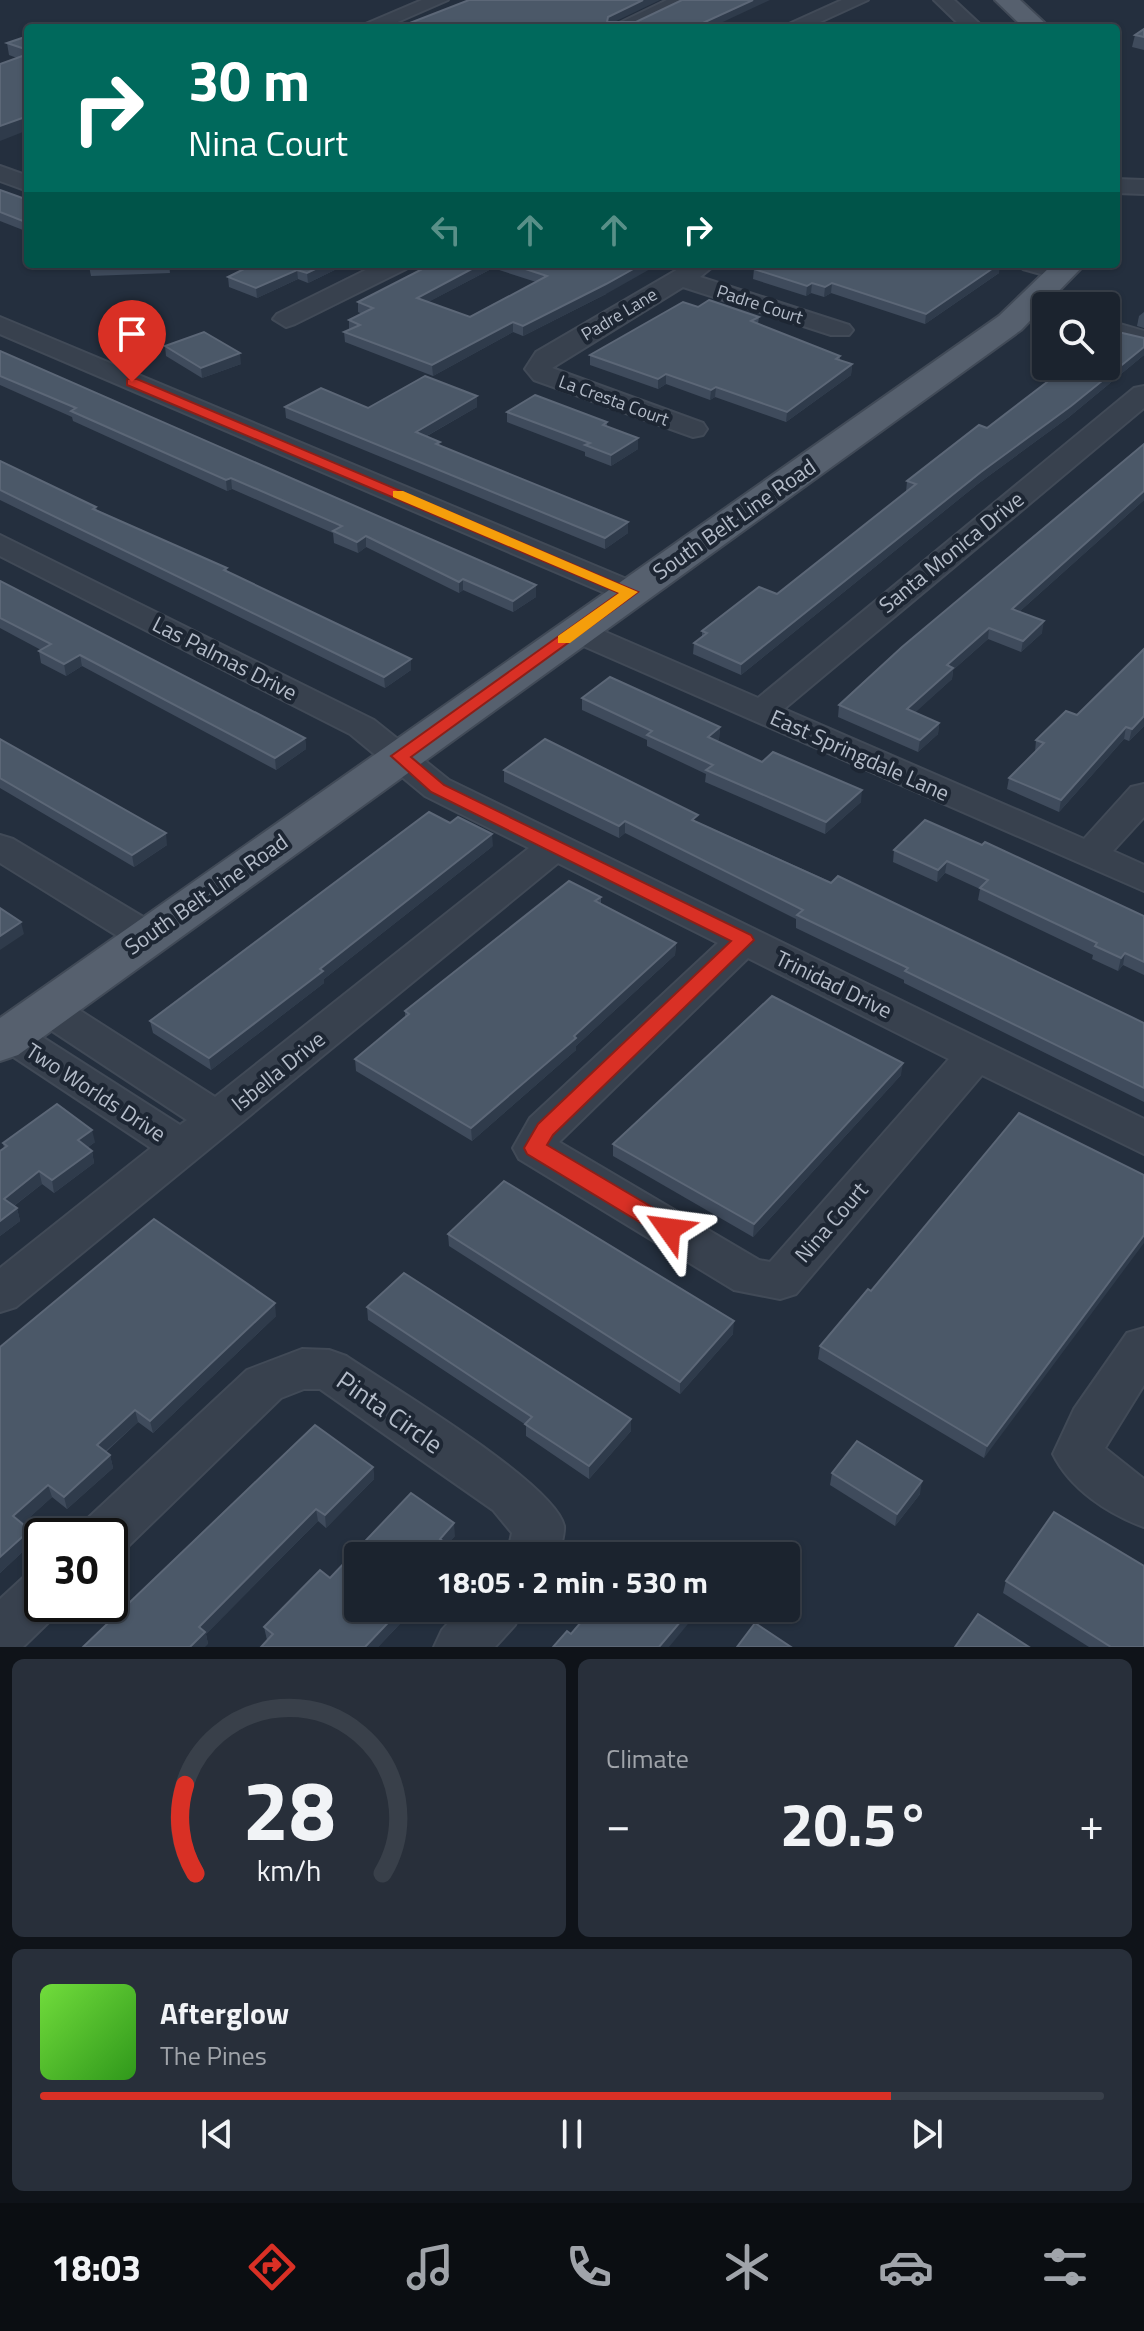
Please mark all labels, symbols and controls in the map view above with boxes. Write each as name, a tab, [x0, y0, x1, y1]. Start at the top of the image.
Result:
text: 30 m	[188, 38, 310, 123]
icon: right	[56, 56, 160, 160]
text: Nina Court	[188, 115, 348, 170]
icon: left	[424, 208, 468, 252]
icon: ahead	[508, 208, 552, 252]
icon: ahead	[592, 208, 636, 252]
icon: right	[676, 208, 720, 252]
street label: Padre Court	[713, 277, 807, 331]
street label: Padre Lane	[576, 281, 662, 347]
map controls	[1032, 292, 1120, 380]
button: search	[1032, 292, 1120, 380]
pin	[98, 300, 166, 382]
icon: arrive	[110, 312, 154, 356]
street label: La Cresta Court	[555, 368, 673, 433]
street label: South Belt Line Road	[645, 450, 823, 588]
street label: Santa Monica Drive	[871, 483, 1031, 621]
street label: Las Palmas Drive	[147, 607, 303, 709]
street label: East Springdale Lane	[765, 700, 955, 810]
street label: South Belt Line Road	[117, 825, 295, 963]
street label: Trinidad Drive	[770, 941, 898, 1027]
street label: Isbella Drive	[224, 1022, 332, 1120]
street label: Two Worlds Drive	[19, 1034, 173, 1150]
street label: Nina Court	[786, 1174, 876, 1270]
position arrow	[627, 1187, 711, 1271]
street label: Pinta Circle	[329, 1361, 451, 1463]
speed limit sign: 30	[24, 1518, 128, 1622]
text: 18:05 · 2 min · 530 m	[436, 1559, 708, 1605]
text: Climate	[606, 1739, 689, 1778]
text: 28	[242, 1746, 336, 1872]
text: 20.5°	[780, 1778, 930, 1869]
text: −	[606, 1790, 631, 1857]
text: +	[1079, 1790, 1104, 1857]
text: km/h	[257, 1849, 321, 1892]
text: Afterglow	[160, 1990, 289, 2036]
text: The Pines	[160, 2036, 267, 2075]
icon: previous	[195, 2112, 239, 2156]
icon: pause	[550, 2112, 594, 2156]
icon: next	[905, 2112, 949, 2156]
icon: directions	[244, 2239, 300, 2295]
icon: music	[402, 2239, 458, 2295]
icon: phone	[561, 2239, 617, 2295]
icon: climate	[719, 2239, 775, 2295]
icon: car	[878, 2239, 934, 2295]
icon: filters	[1037, 2239, 1093, 2295]
text: 18:03	[51, 2240, 141, 2295]

